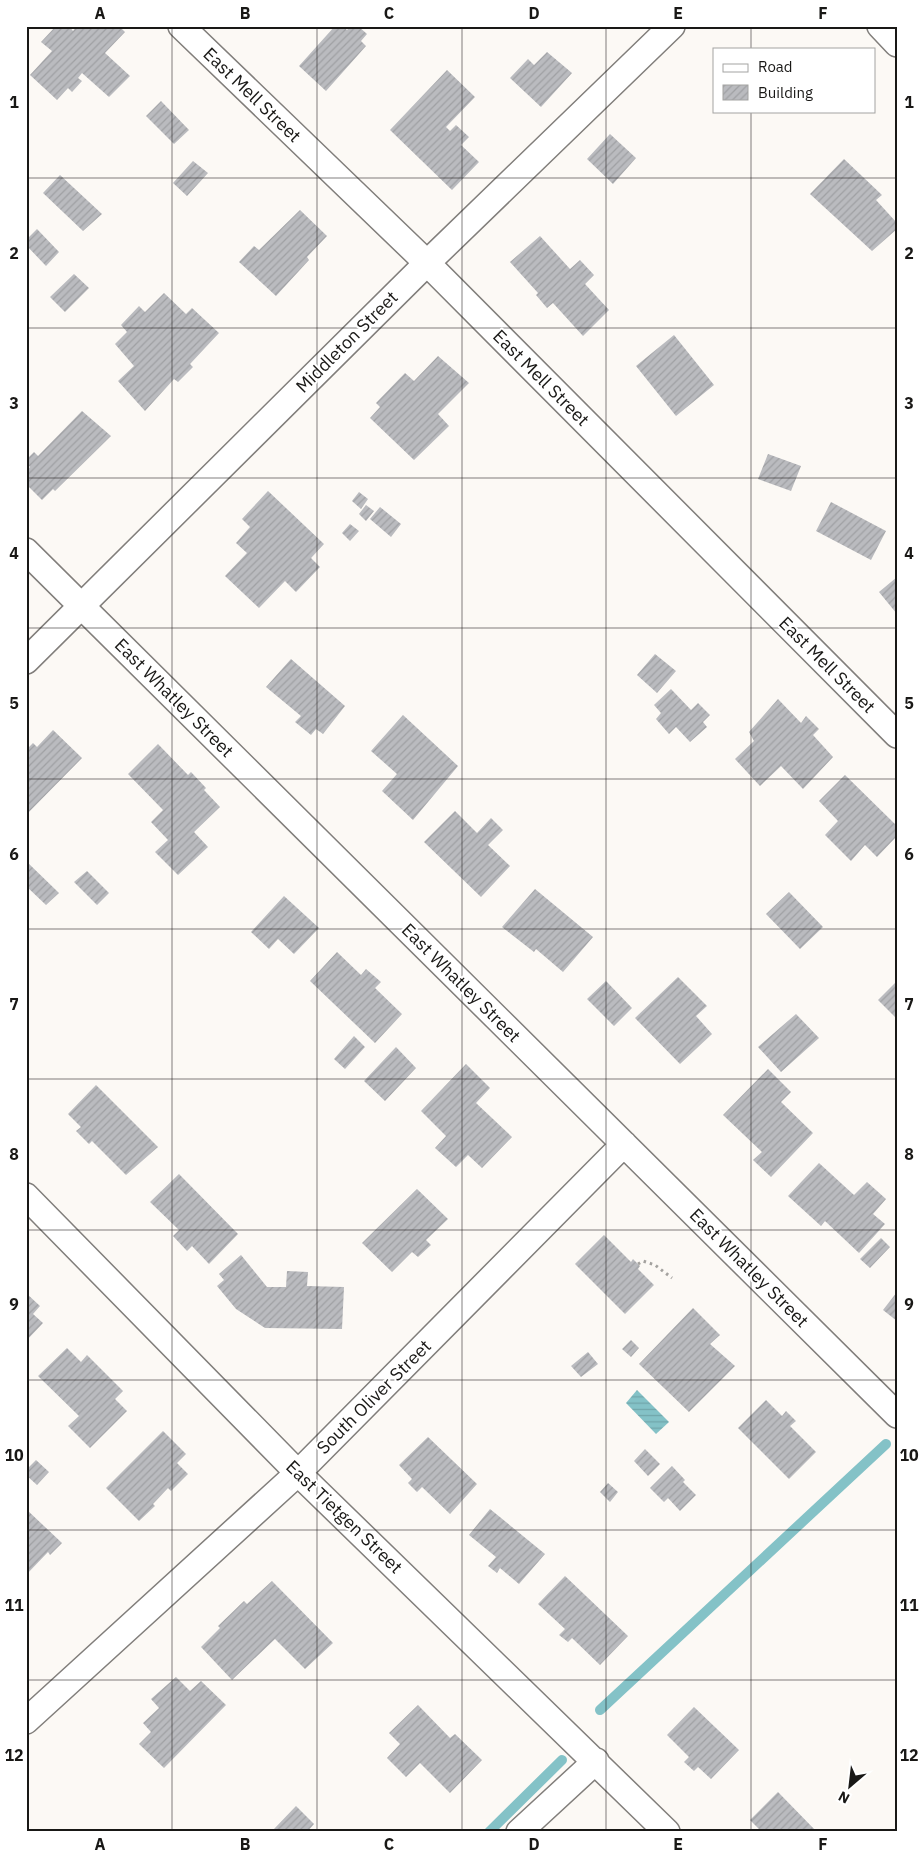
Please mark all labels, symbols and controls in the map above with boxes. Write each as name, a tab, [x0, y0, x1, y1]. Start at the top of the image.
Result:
text: A	[95, 3, 106, 23]
text: B	[240, 3, 251, 23]
text: C	[384, 3, 394, 23]
text: D	[528, 3, 540, 23]
text: E	[673, 3, 683, 23]
text: F	[818, 3, 828, 23]
street label: East Mell Street	[199, 42, 306, 147]
legend	[713, 48, 876, 112]
text: Road	[758, 57, 793, 76]
text: Building	[758, 83, 813, 102]
text: 1	[9, 92, 19, 112]
text: 1	[904, 92, 914, 112]
text: 2	[9, 243, 19, 263]
text: 2	[904, 243, 914, 263]
street label: Middleton Street	[291, 286, 402, 397]
street label: East Mell Street	[488, 325, 594, 431]
text: 3	[9, 393, 19, 413]
text: 3	[904, 393, 914, 413]
text: 4	[9, 543, 19, 563]
text: 4	[904, 543, 914, 563]
street label: East Mell Street	[774, 612, 880, 718]
street label: East Whatley Street	[110, 633, 239, 762]
text: 5	[9, 693, 19, 713]
text: 5	[904, 693, 914, 713]
text: 6	[9, 844, 19, 864]
text: 6	[904, 844, 914, 864]
street label: East Whatley Street	[397, 918, 526, 1047]
text: 7	[9, 994, 19, 1014]
text: 7	[904, 994, 914, 1014]
text: 8	[9, 1144, 19, 1164]
text: 8	[904, 1144, 914, 1164]
street label: East Whatley Street	[685, 1203, 814, 1332]
text: 9	[9, 1294, 19, 1314]
text: 9	[904, 1294, 914, 1314]
street label: South Oliver Street	[312, 1335, 436, 1459]
text: 10	[4, 1445, 24, 1465]
text: 10	[899, 1445, 919, 1465]
street label: East Tietgen Street	[281, 1455, 407, 1578]
text: 11	[4, 1595, 24, 1615]
text: 11	[899, 1595, 919, 1615]
text: 12	[4, 1745, 24, 1765]
text: 12	[899, 1745, 919, 1765]
north arrow	[826, 1760, 876, 1810]
text: N	[835, 1787, 853, 1808]
text: A	[95, 1834, 106, 1854]
text: B	[240, 1834, 251, 1854]
text: C	[384, 1834, 394, 1854]
text: D	[528, 1834, 540, 1854]
text: E	[673, 1834, 683, 1854]
text: F	[818, 1834, 828, 1854]

